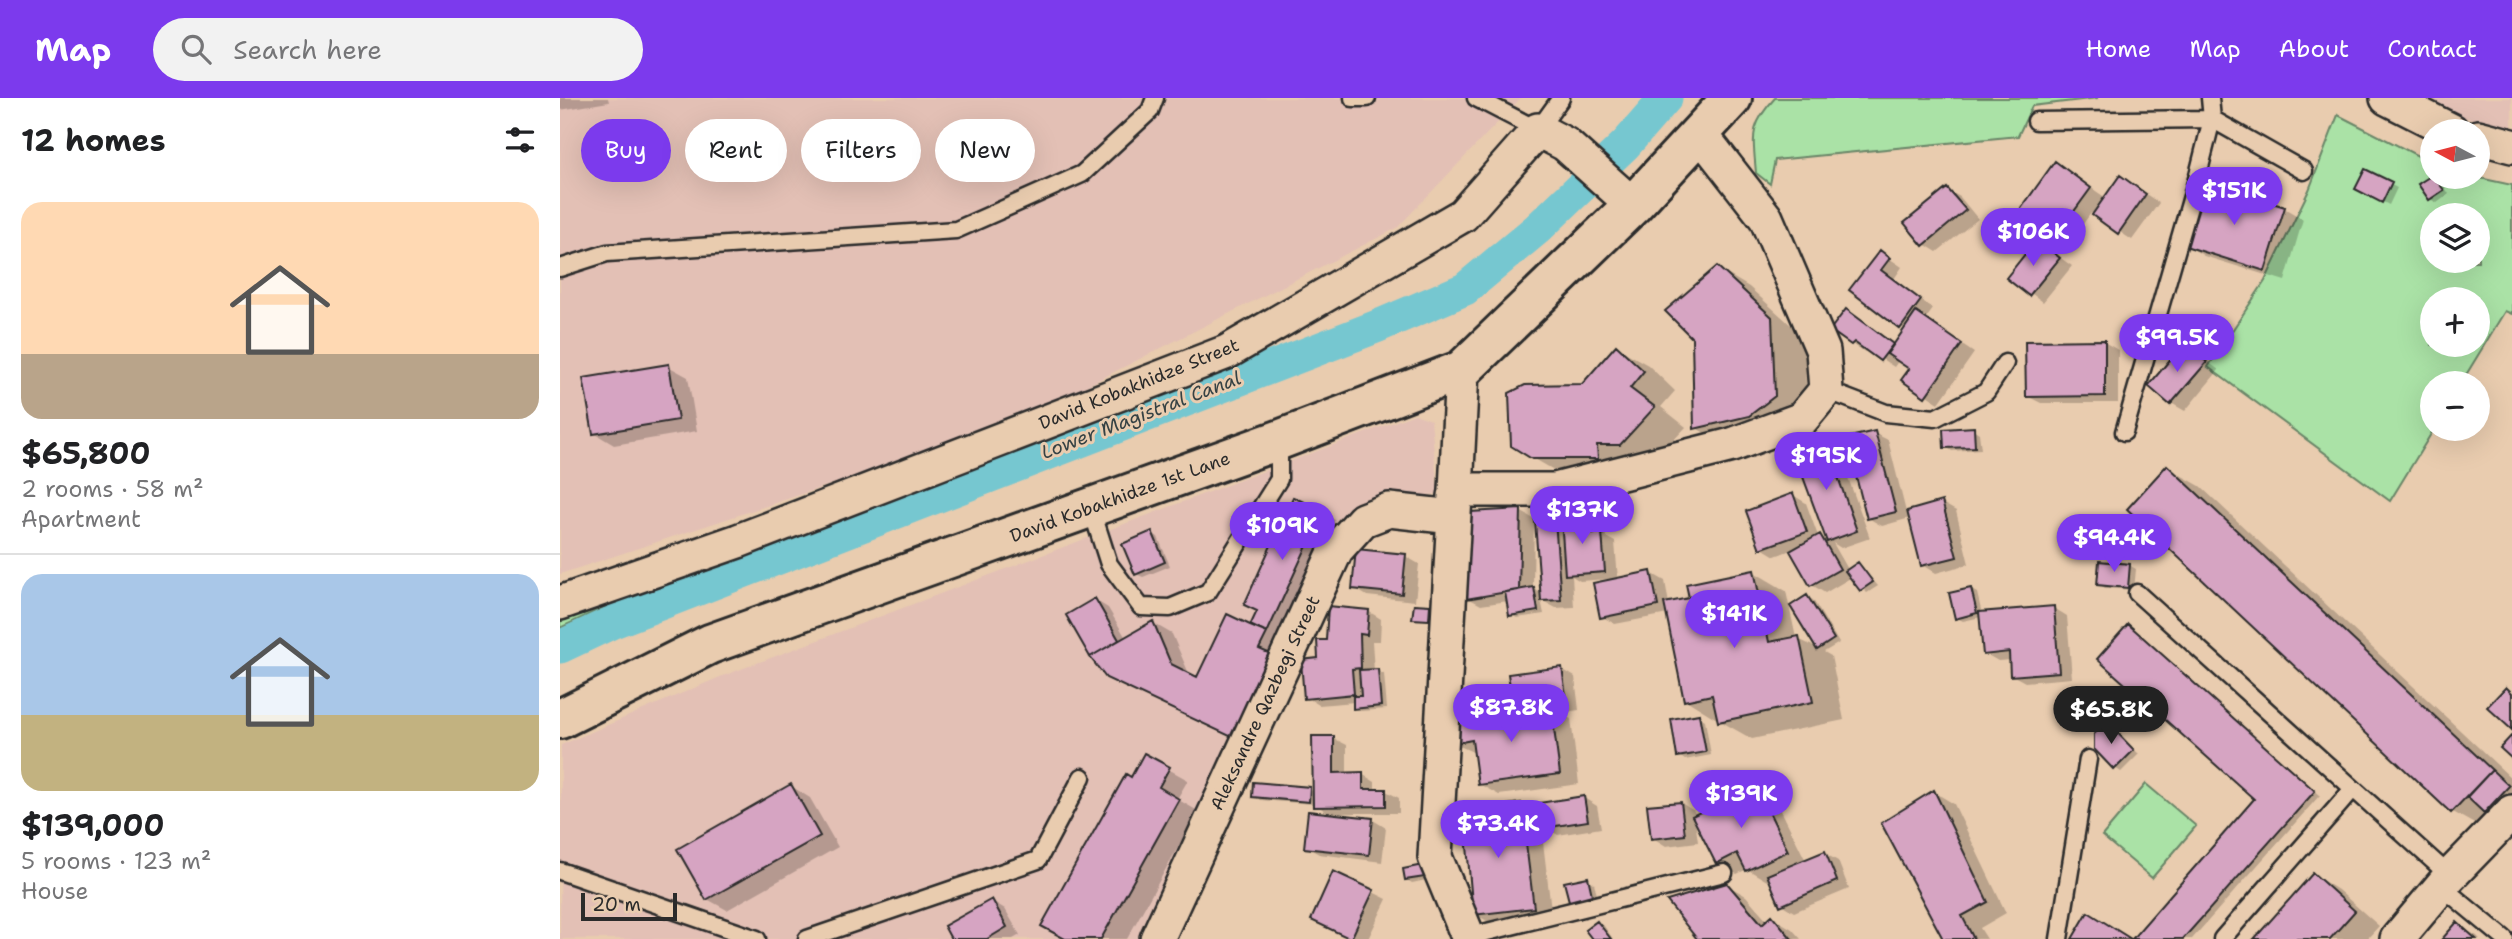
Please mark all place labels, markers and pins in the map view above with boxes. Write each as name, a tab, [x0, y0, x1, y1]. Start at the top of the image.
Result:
pin: $151K	[2185, 167, 2283, 227]
pin: $106K	[1984, 208, 2082, 268]
pin: $99.5K	[2120, 314, 2234, 374]
pin: $195K	[1777, 432, 1875, 492]
pin: $137K	[1533, 486, 1631, 546]
pin: $109K	[1233, 503, 1331, 562]
pin: $94.4K	[2057, 514, 2171, 574]
pin: $141K	[1685, 590, 1783, 650]
pin: $87.8K	[1454, 684, 1568, 744]
pin: $65.8K	[2054, 686, 2168, 746]
pin: $139K	[1692, 770, 1790, 830]
pin: $73.4K	[1441, 800, 1555, 860]

